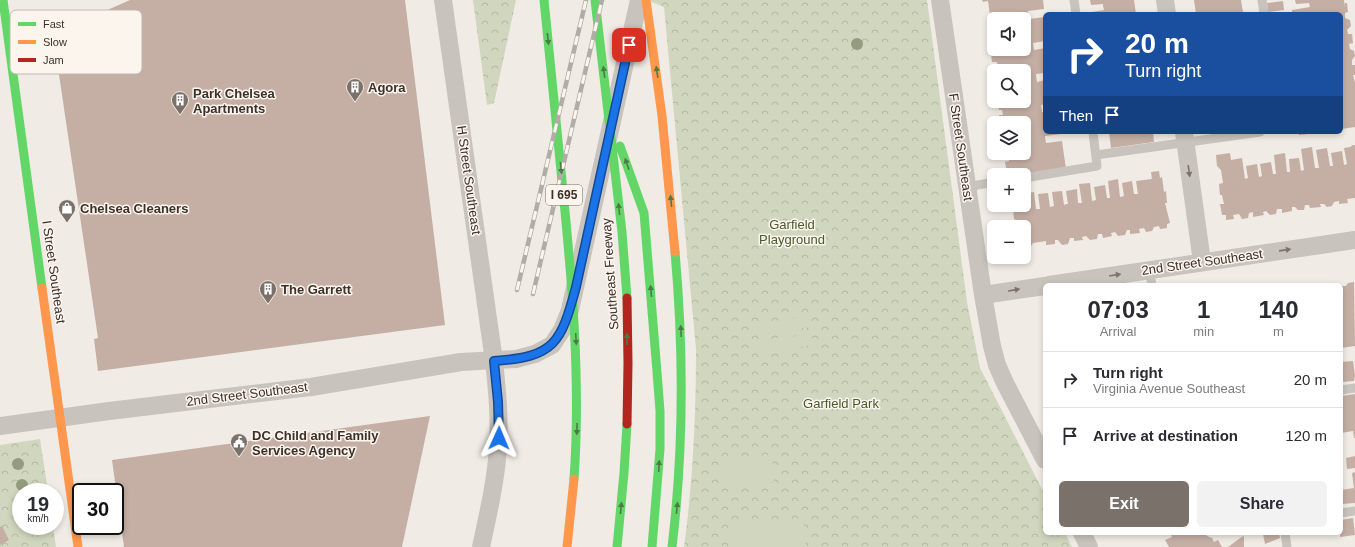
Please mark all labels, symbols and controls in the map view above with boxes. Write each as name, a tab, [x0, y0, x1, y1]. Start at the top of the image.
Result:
legend	[10, 10, 142, 74]
map controls	[987, 12, 1031, 264]
button: sound	[987, 12, 1031, 56]
text: Fast	[43, 18, 64, 30]
pin	[612, 28, 646, 62]
icon: right	[1059, 28, 1111, 80]
text: 20 m	[1125, 28, 1189, 59]
one-way arrow	[545, 33, 551, 45]
icon: arrive	[618, 34, 640, 56]
text: Slow	[43, 36, 67, 48]
text: Jam	[43, 54, 64, 66]
text: Turn right	[1125, 61, 1201, 81]
button: search	[987, 64, 1031, 108]
one-way arrow	[600, 66, 607, 78]
one-way arrow	[654, 66, 660, 78]
building icon: Agora	[345, 77, 365, 102]
place label: Agora	[368, 80, 406, 95]
place label: Park Chelsea Apartments	[193, 86, 275, 116]
building icon: Park Chelsea Apartments	[170, 90, 190, 115]
street label: F Street Southeast	[946, 92, 976, 202]
icon: arrive	[1101, 104, 1123, 126]
text: Then	[1059, 107, 1093, 124]
button: layers	[987, 116, 1031, 160]
street label: H Street Southeast	[454, 125, 484, 236]
one-way arrow	[624, 158, 630, 170]
one-way arrow	[558, 162, 565, 174]
one-way arrow	[1186, 165, 1192, 177]
button: +	[987, 168, 1031, 212]
road number: I 695	[546, 185, 582, 205]
one-way arrow	[667, 195, 674, 208]
shop icon: Chelsea Cleaners	[57, 198, 77, 223]
place label: Chelsea Cleaners	[80, 201, 188, 216]
one-way arrow	[616, 203, 622, 215]
street label: Southeast Freeway	[599, 217, 621, 330]
park label: Garfield Playground	[759, 217, 825, 247]
street label: I Street Southeast	[39, 219, 69, 325]
button: −	[987, 220, 1031, 264]
street label: 2nd Street Southeast	[1140, 246, 1264, 278]
one-way arrow	[1279, 247, 1291, 253]
one-way arrow	[1109, 272, 1121, 278]
building icon: The Garrett	[258, 279, 278, 304]
place label: The Garrett	[281, 282, 352, 297]
one-way arrow	[647, 285, 654, 297]
one-way arrow	[1008, 287, 1020, 293]
text: 07:03	[1087, 296, 1149, 323]
text: 1	[1197, 296, 1210, 323]
text: 140	[1259, 296, 1299, 323]
one-way arrow	[678, 324, 684, 337]
text: Arrival	[1100, 324, 1137, 339]
text: min	[1193, 324, 1214, 339]
text: m	[1273, 324, 1284, 339]
one-way arrow	[624, 332, 630, 345]
one-way arrow	[572, 333, 579, 345]
text: Turn right	[1093, 364, 1163, 381]
icon: right	[1059, 369, 1081, 391]
text: 20 m	[1294, 371, 1327, 388]
street label: 2nd Street Southeast	[185, 379, 309, 409]
text: Virginia Avenue Southeast	[1093, 381, 1245, 396]
park label: Garfield Park	[803, 396, 879, 411]
position arrow	[478, 417, 520, 459]
one-way arrow	[574, 423, 580, 436]
icon: arrive	[1059, 425, 1081, 447]
text: Arrive at destination	[1093, 427, 1238, 444]
text: 120 m	[1285, 427, 1327, 444]
place label: DC Child and Family Services Agency	[252, 428, 379, 458]
public building icon: DC Child and Family Services Agency	[229, 432, 249, 457]
one-way arrow	[655, 460, 662, 472]
button: Exit	[1059, 481, 1189, 527]
button: Share	[1197, 481, 1327, 527]
speed limit sign: 30	[72, 483, 124, 535]
text: 19	[27, 493, 49, 515]
one-way arrow	[618, 502, 624, 514]
one-way arrow	[674, 502, 680, 514]
text: km/h	[27, 513, 49, 524]

